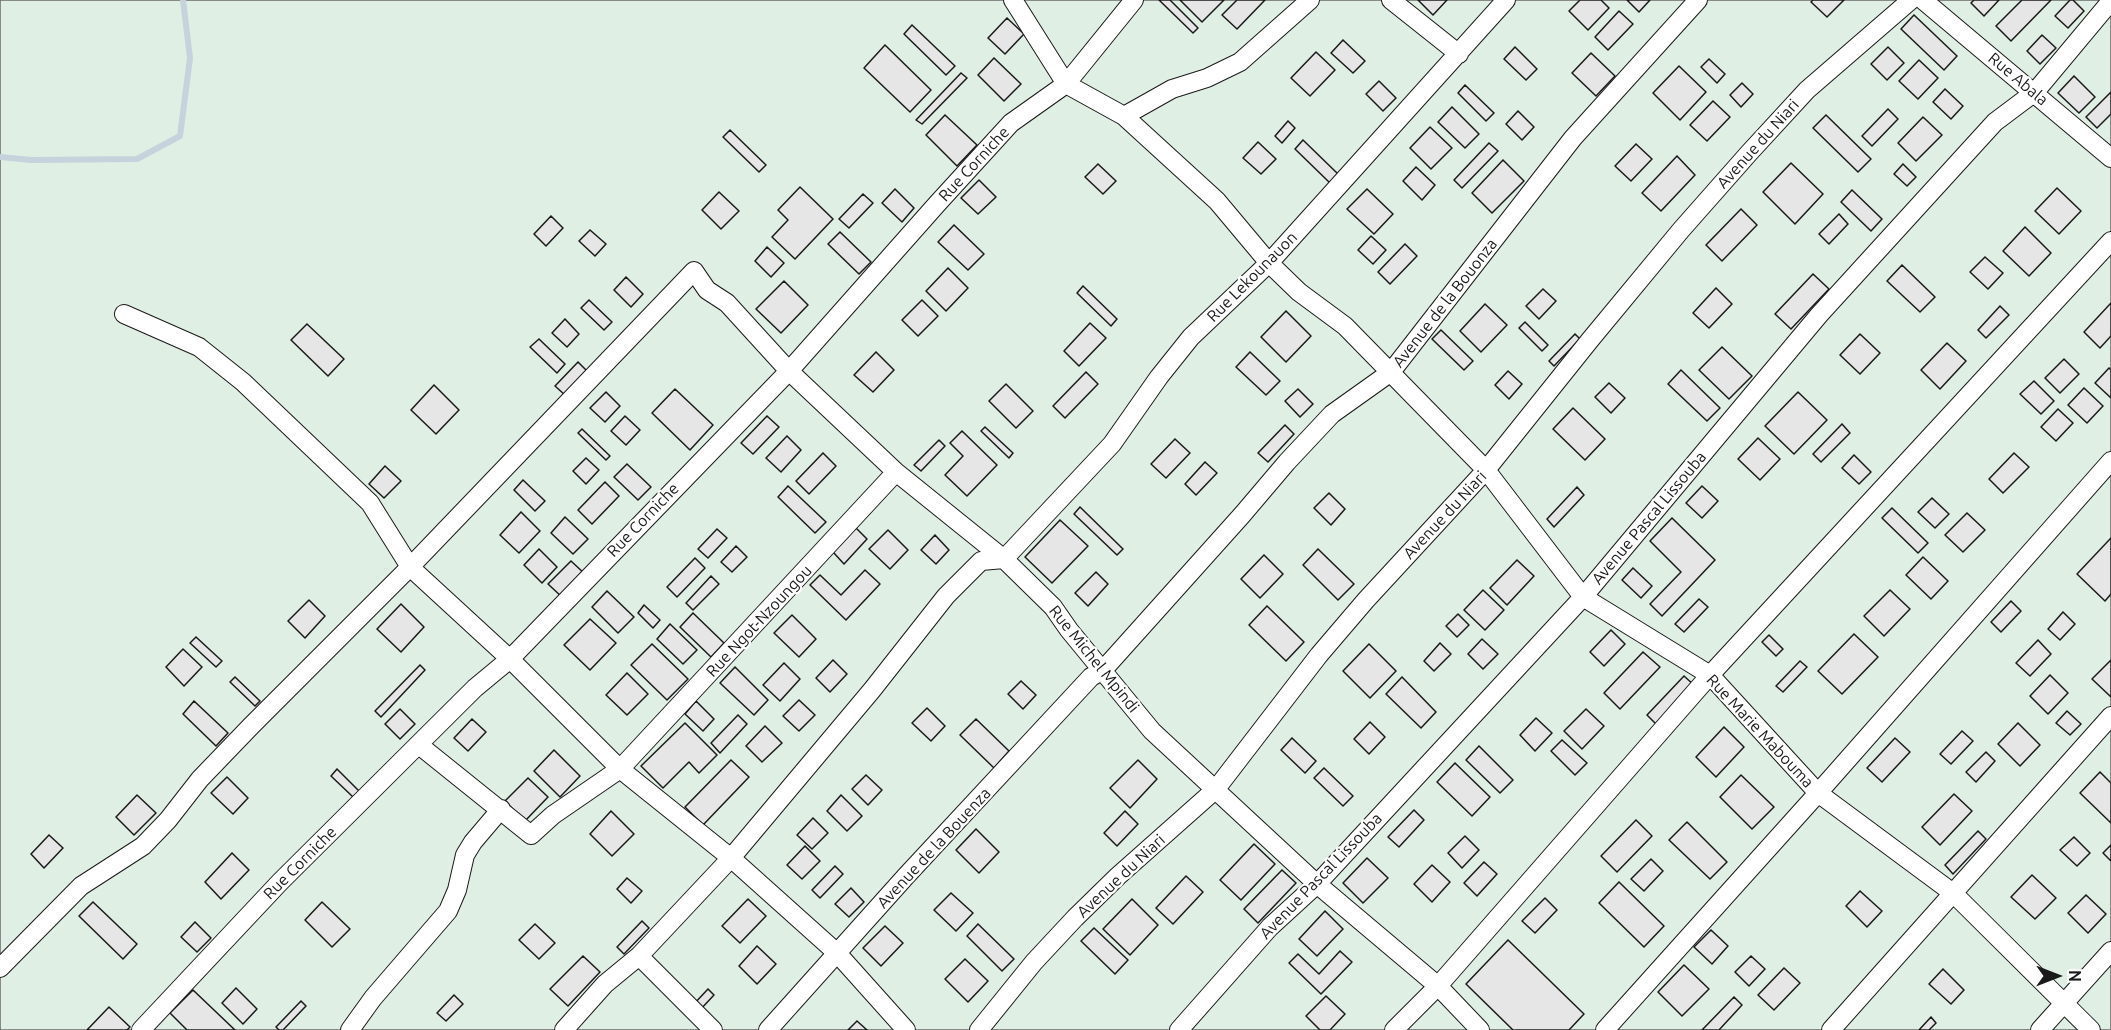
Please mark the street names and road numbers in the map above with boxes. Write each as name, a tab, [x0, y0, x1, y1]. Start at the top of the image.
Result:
street label: Rue Abala	[1984, 48, 2052, 110]
street label: Avenue du Niari	[1713, 96, 1803, 192]
street label: Rue Corniche	[934, 123, 1014, 205]
street label: Rue Lekounauon	[1203, 228, 1301, 326]
street label: Avenue de la Bouonza	[1389, 235, 1501, 371]
street label: Avenue Pascal Lissouba	[1588, 448, 1710, 588]
street label: Avenue du Niari	[1399, 467, 1491, 563]
street label: Rue Corniche	[603, 479, 683, 561]
street label: Rue Ngot-Nzoungou	[702, 561, 816, 681]
street label: Rue Michel Mpindi	[1045, 602, 1143, 716]
street label: Rue Marie Mabouma	[1702, 670, 1818, 792]
street label: Avenue de la Bouenza	[873, 784, 995, 912]
street label: Avenue Pascal Lissouba	[1256, 809, 1386, 943]
street label: Rue Corniche	[260, 823, 340, 903]
street label: Avenue du Niari	[1073, 830, 1169, 922]

